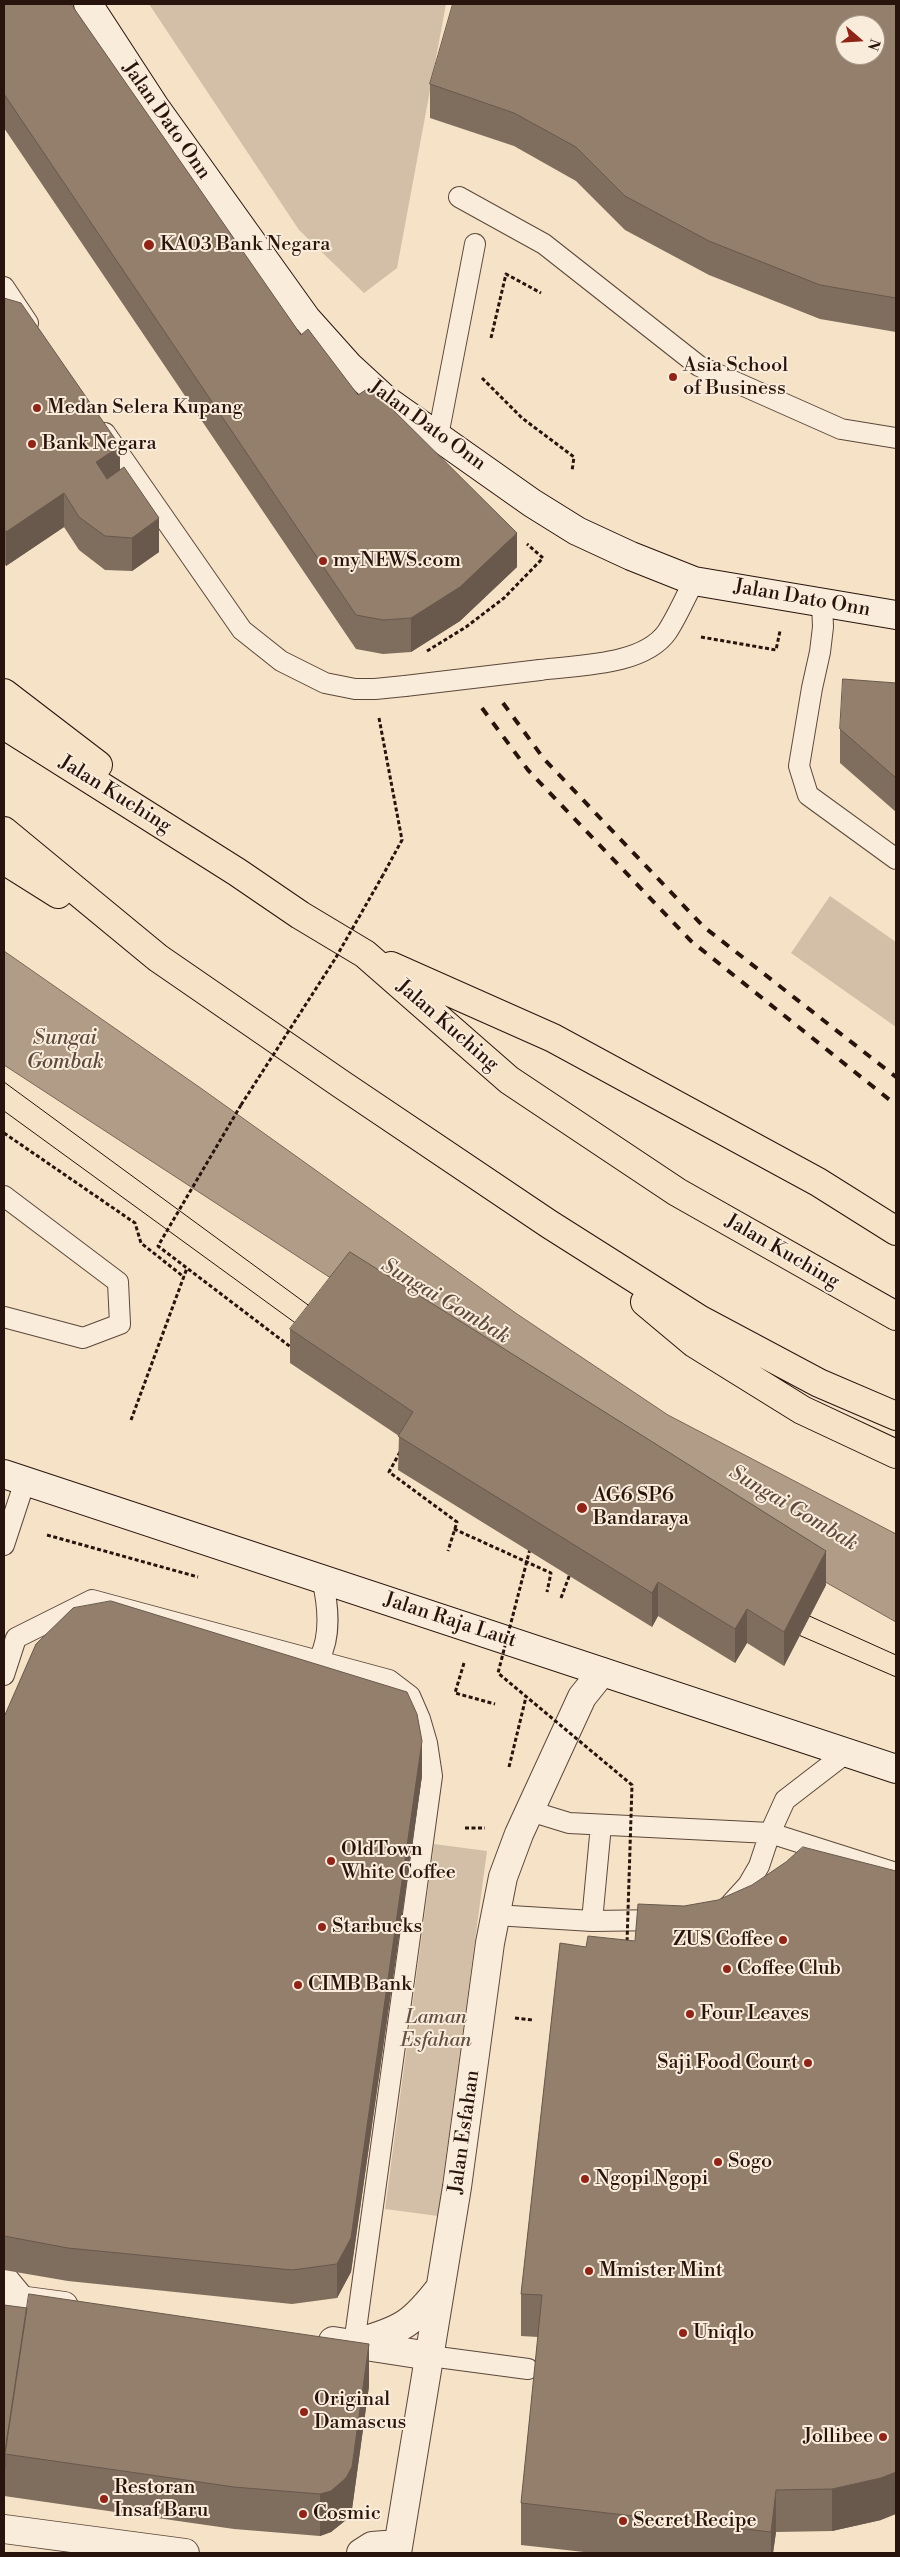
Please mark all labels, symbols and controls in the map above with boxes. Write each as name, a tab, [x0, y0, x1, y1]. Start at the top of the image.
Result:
north arrow	[835, 15, 885, 65]
text: N	[863, 36, 884, 53]
street label: Jalan Dato Onn	[117, 58, 215, 184]
place label: KA03 Bank Negara	[160, 233, 330, 257]
marker: KA03 Bank Negara	[142, 238, 156, 252]
place label: Asia School of Business	[683, 354, 788, 401]
marker: Asia School of Business	[667, 371, 679, 383]
street label: Jalan Dato Onn	[364, 376, 490, 476]
place label: Medan Selera Kupang	[47, 396, 243, 420]
marker: Medan Selera Kupang	[31, 402, 43, 414]
place label: Bank Negara	[42, 432, 157, 456]
marker: Bank Negara	[26, 438, 38, 450]
place label: myNEWS.com	[333, 549, 461, 573]
marker: myNEWS.com	[317, 555, 329, 567]
street label: Jalan Dato Onn	[732, 575, 872, 623]
street label: Jalan Kuching	[54, 751, 176, 839]
street label: Jalan Kuching	[391, 975, 503, 1077]
water label: Sungai Gombak	[26, 1026, 104, 1076]
street label: Jalan Kuching	[721, 1210, 843, 1294]
water label: Sungai Gombak	[376, 1254, 514, 1350]
water label: Sungai Gombak	[724, 1461, 862, 1557]
place label: AG6 SP6 Bandaraya	[593, 1484, 689, 1531]
marker: AG6 SP6 Bandaraya	[575, 1501, 589, 1515]
street label: Jalan Raja Laut	[381, 1588, 519, 1654]
place label: OldTown White Coffee	[341, 1838, 456, 1885]
marker: OldTown White Coffee	[325, 1855, 337, 1867]
place label: Starbucks	[332, 1915, 422, 1939]
marker: Starbucks	[316, 1921, 328, 1933]
place label: ZUS Coffee	[673, 1928, 773, 1952]
marker: ZUS Coffee	[777, 1934, 789, 1946]
place label: Coffee Club	[737, 1957, 841, 1981]
marker: Coffee Club	[721, 1963, 733, 1975]
place label: CIMB Bank	[308, 1973, 412, 1997]
marker: CIMB Bank	[292, 1979, 304, 1991]
place label: Four Leaves	[700, 2002, 809, 2026]
park label: Laman Esfahan	[400, 2006, 472, 2053]
marker: Four Leaves	[684, 2008, 696, 2020]
place label: Saji Food Court	[657, 2051, 798, 2075]
marker: Saji Food Court	[802, 2057, 814, 2069]
street label: Jalan Esfahan	[444, 2069, 486, 2195]
place label: Sogo	[728, 2150, 772, 2174]
marker: Sogo	[712, 2156, 724, 2168]
place label: Ngopi Ngopi	[595, 2167, 708, 2191]
marker: Ngopi Ngopi	[579, 2173, 591, 2185]
place label: Mmister Mint	[599, 2259, 723, 2283]
marker: Mmister Mint	[583, 2265, 595, 2277]
place label: Uniqlo	[693, 2321, 754, 2345]
marker: Uniqlo	[677, 2327, 689, 2339]
place label: Original Damascus	[314, 2388, 406, 2435]
marker: Original Damascus	[298, 2406, 310, 2418]
place label: Jollibee	[803, 2425, 873, 2449]
marker: Jollibee	[877, 2431, 889, 2443]
place label: Restoran Insaf Baru	[114, 2476, 209, 2523]
marker: Restoran Insaf Baru	[98, 2493, 110, 2505]
place label: Cosmic	[313, 2502, 381, 2526]
marker: Cosmic	[297, 2508, 309, 2520]
place label: Secret Recipe	[633, 2509, 757, 2533]
marker: Secret Recipe	[617, 2515, 629, 2527]

